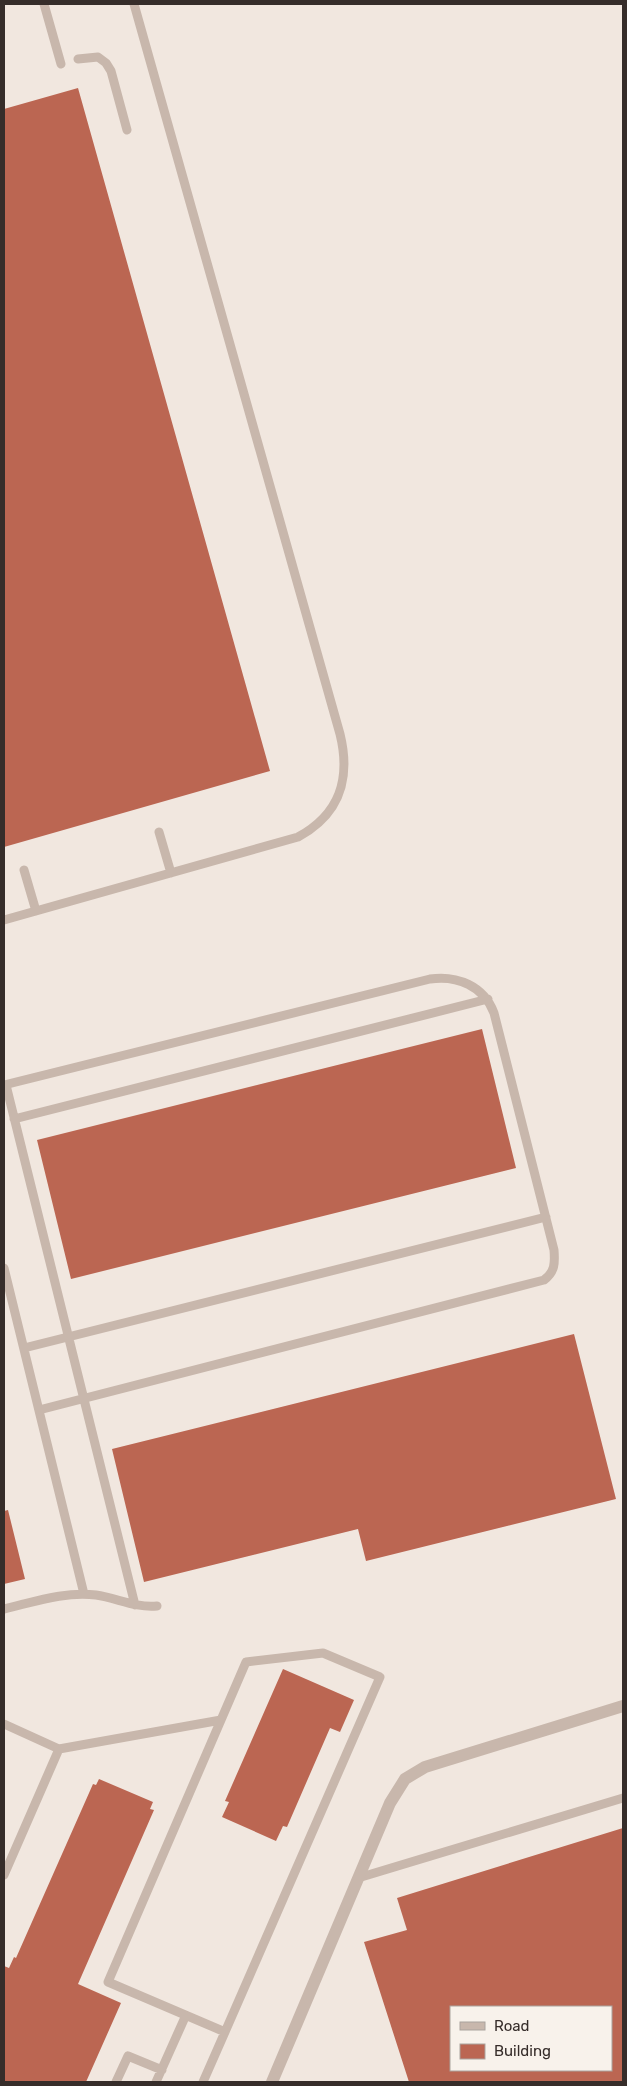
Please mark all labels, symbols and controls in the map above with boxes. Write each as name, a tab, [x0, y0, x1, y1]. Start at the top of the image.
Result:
legend	[450, 2006, 612, 2071]
text: Road	[494, 2017, 530, 2035]
text: Building	[494, 2042, 551, 2060]

